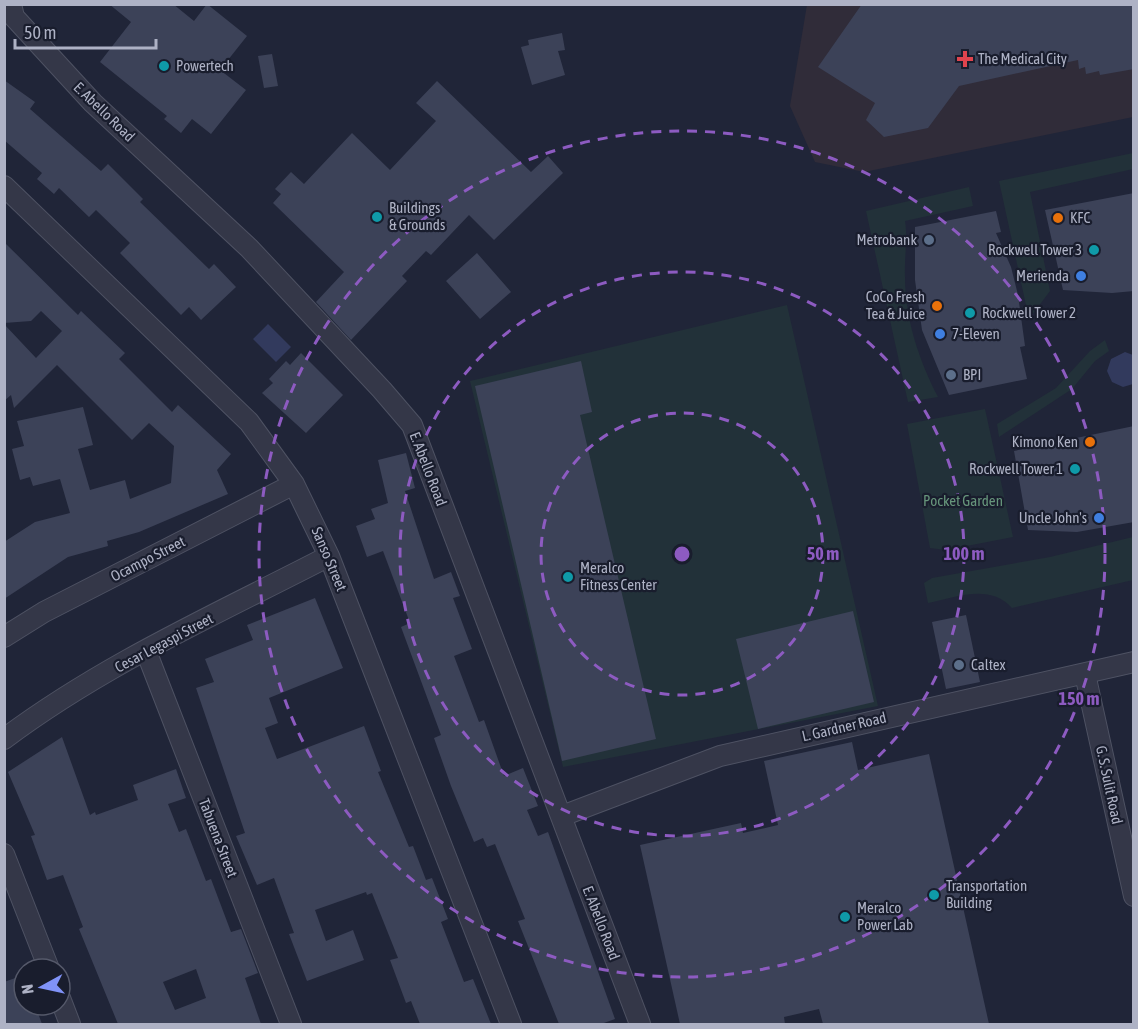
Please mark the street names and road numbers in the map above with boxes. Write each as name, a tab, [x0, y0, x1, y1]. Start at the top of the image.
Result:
street label: E. Abello Road	[70, 78, 138, 145]
street label: E. Abello Road	[407, 429, 450, 508]
street label: Sanso Street	[308, 524, 351, 593]
street label: Ocampo Street	[108, 533, 188, 585]
street label: Cesar Legaspi Street	[112, 609, 216, 676]
street label: L. Gardner Road	[800, 709, 888, 744]
street label: G. S. Sulit Road	[1093, 744, 1126, 826]
street label: Tabuena Street	[196, 796, 241, 880]
street label: E. Abello Road	[580, 883, 623, 962]

